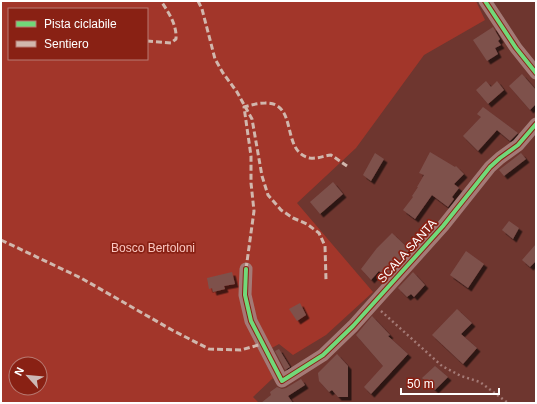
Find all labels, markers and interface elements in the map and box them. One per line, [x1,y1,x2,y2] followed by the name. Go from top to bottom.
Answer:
[8,8,148,60] legend
[44,17,117,31] text: Pista ciclabile
[44,37,89,51] text: Sentiero
[375,216,439,286] street label: SCALA SANTA
[111,241,195,255] park label: Bosco Bertoloni
[8,356,48,396] north arrow
[12,365,26,378] text: N
[401,370,499,396] scale bar
[407,377,434,391] text: 50 m

